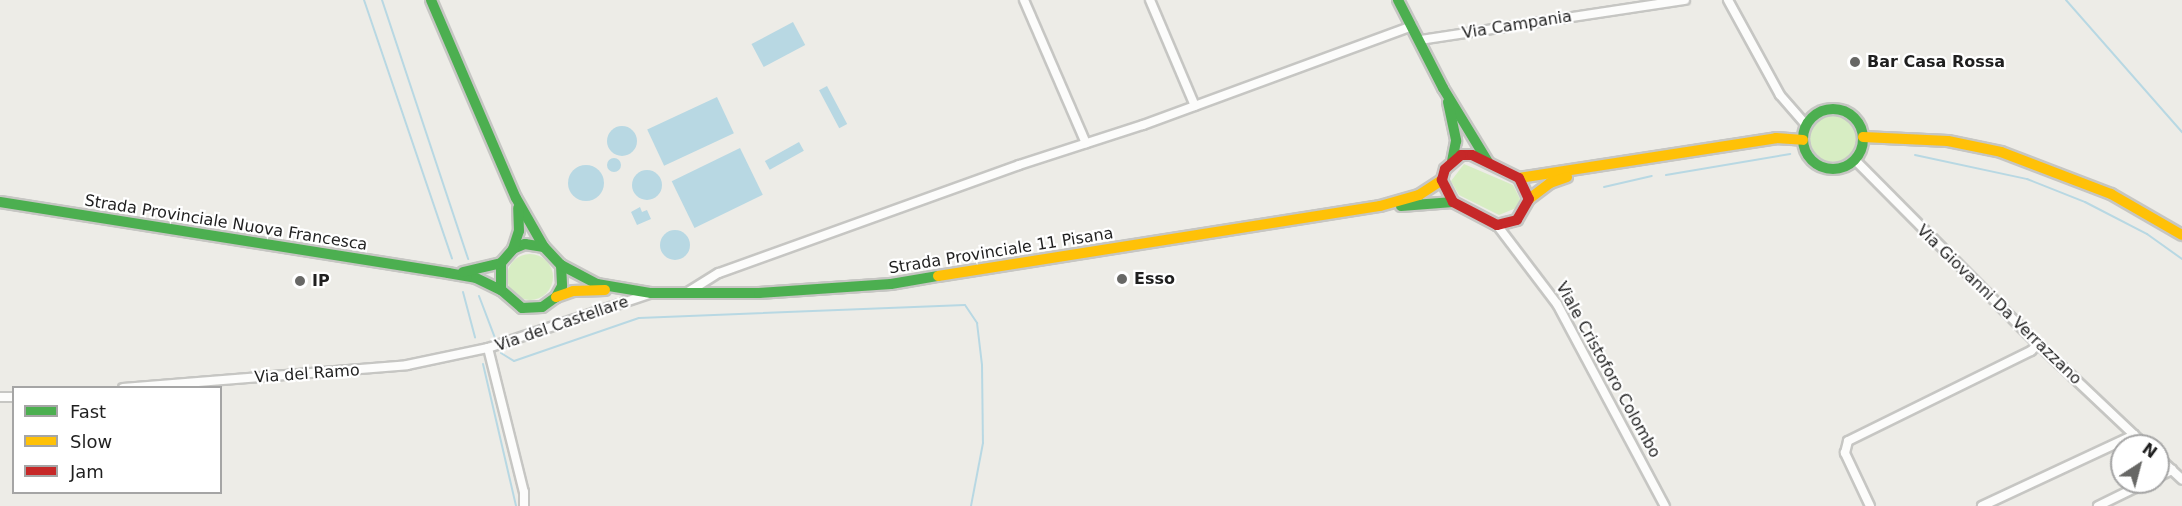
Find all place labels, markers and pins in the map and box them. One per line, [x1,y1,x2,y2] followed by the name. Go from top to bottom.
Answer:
[1867,52,2005,72] place label: Bar Casa Rossa
[1848,55,1862,69] marker: Bar Casa Rossa
[1134,269,1175,289] place label: Esso
[312,271,330,291] place label: IP
[1115,272,1129,286] marker: Esso
[293,274,307,288] marker: IP

